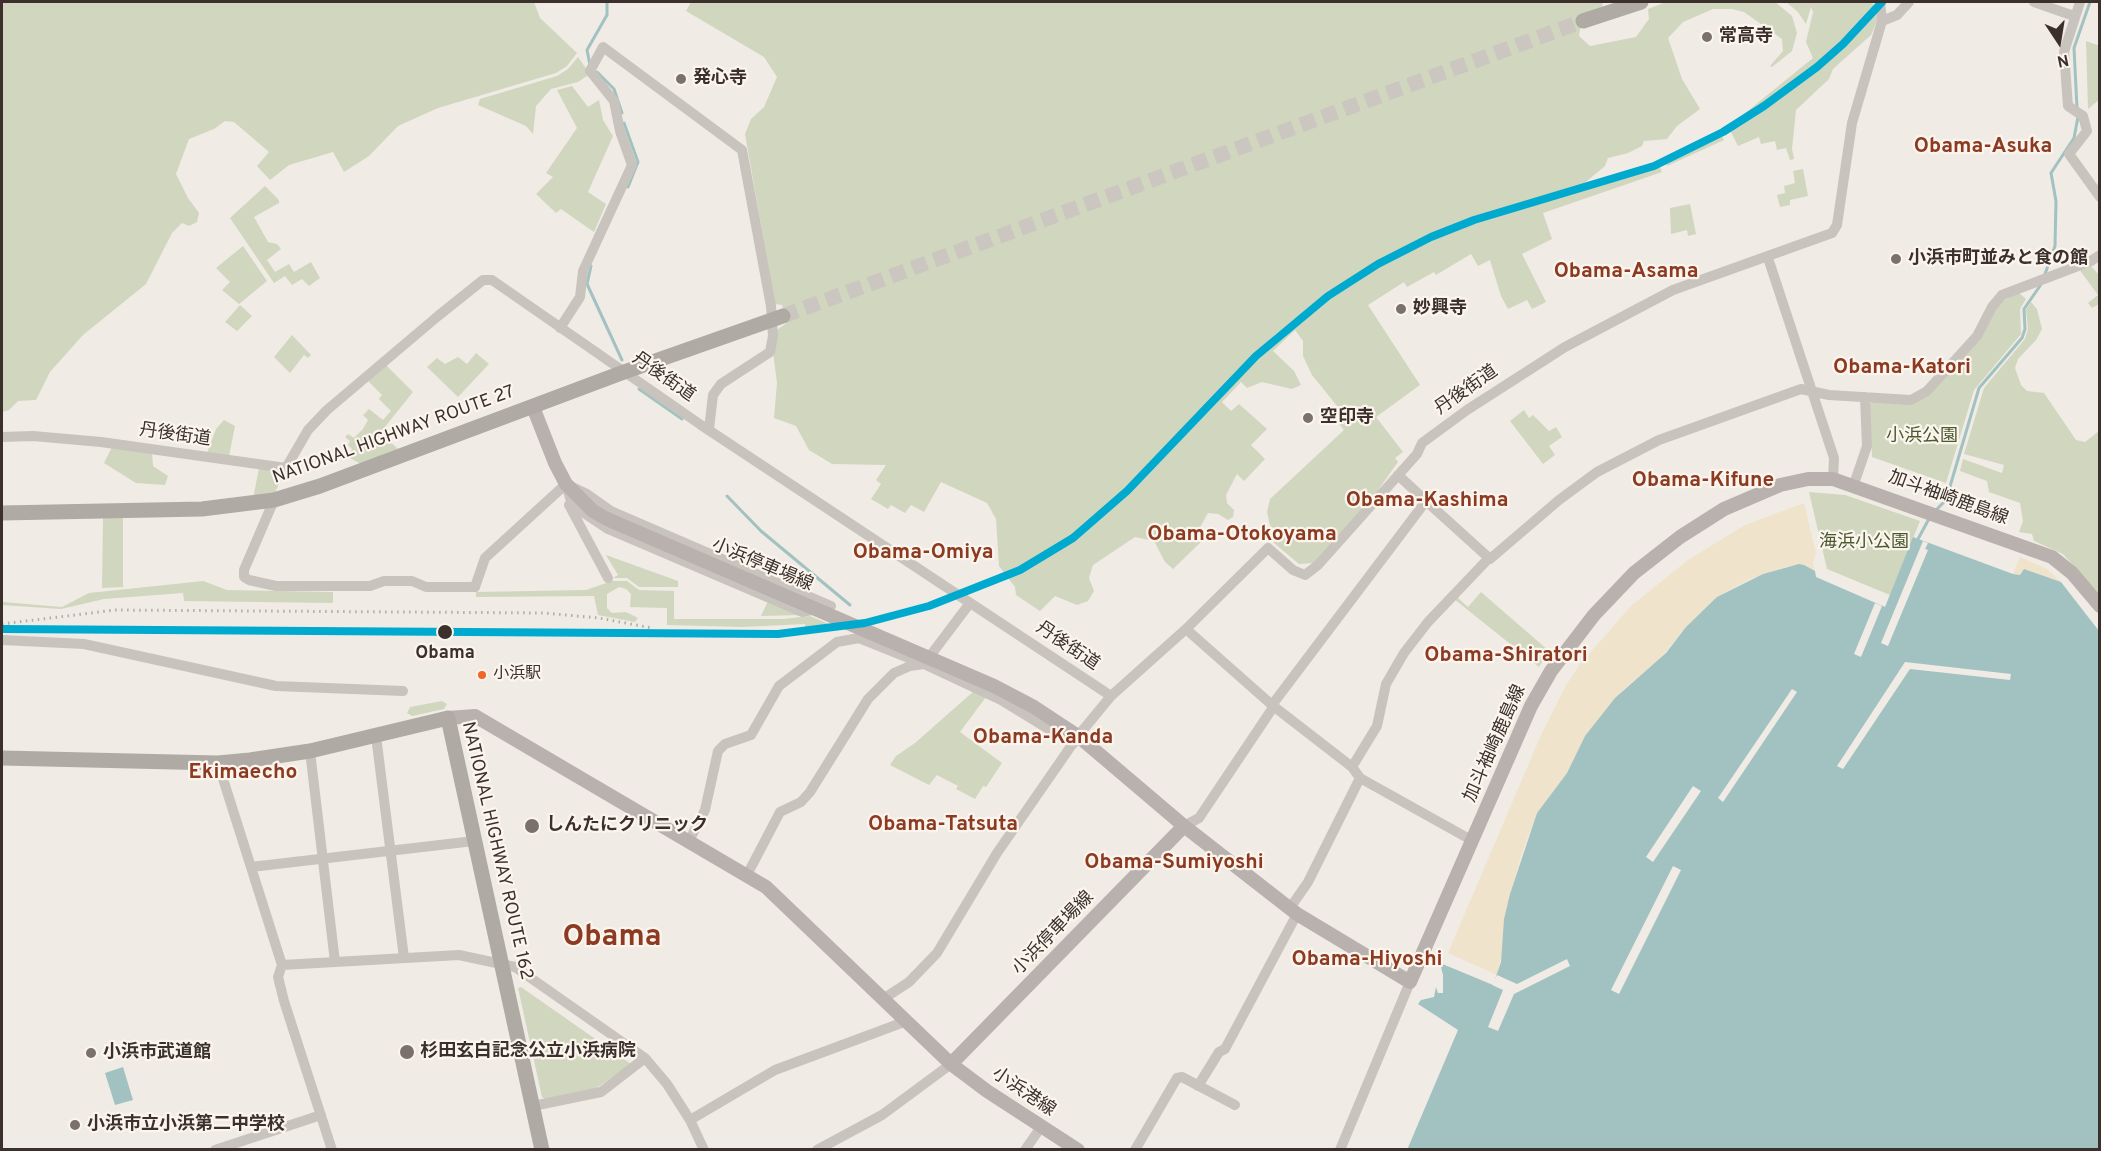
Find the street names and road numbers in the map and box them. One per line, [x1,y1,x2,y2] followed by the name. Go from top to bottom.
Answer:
[627,349,699,407] street label: 丹後街道
[1431,362,1503,420] street label: 丹後街道
[270,382,518,490] street label: NATIONAL HIGHWAY ROUTE 27
[138,420,212,452] street label: 丹後街道
[1885,467,2011,531] street label: 加斗袖崎鹿島線
[708,535,816,597] street label: 小浜停車場線
[1031,618,1103,676] street label: 丹後街道
[1461,682,1531,806] street label: 加斗袖崎鹿島線
[456,720,536,982] street label: NATIONAL HIGHWAY ROUTE 162
[1009,888,1099,980] street label: 小浜停車場線
[987,1064,1059,1122] street label: 小浜港線

